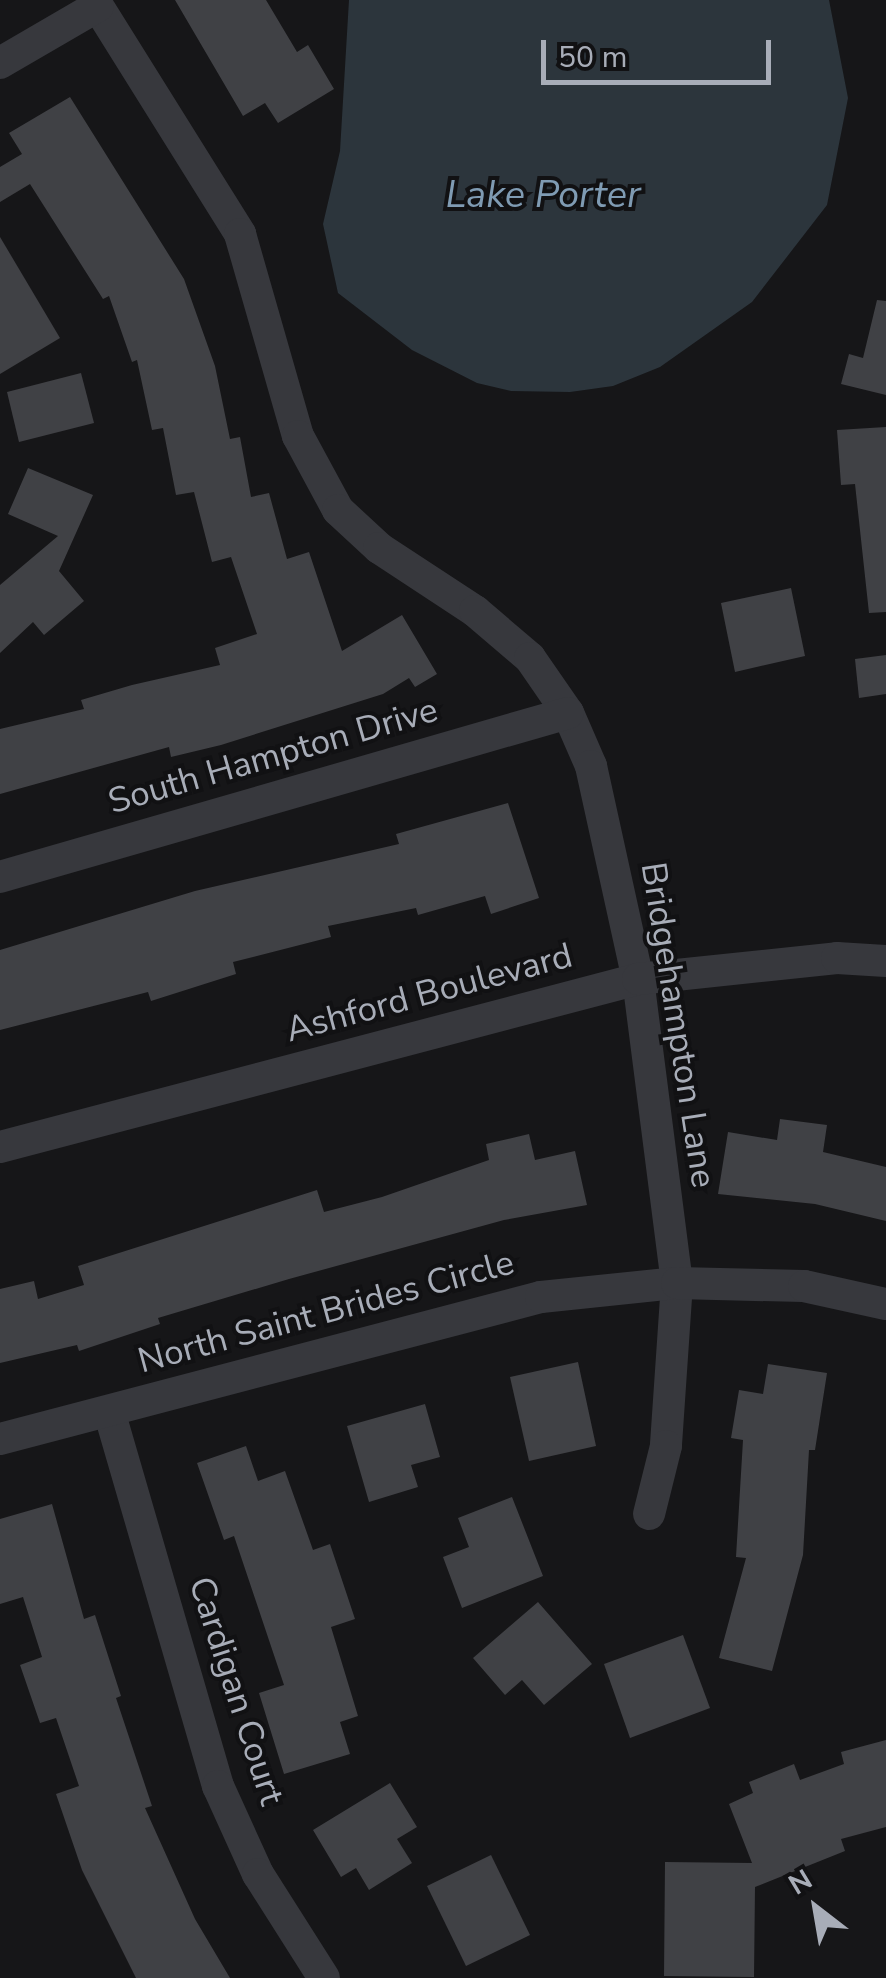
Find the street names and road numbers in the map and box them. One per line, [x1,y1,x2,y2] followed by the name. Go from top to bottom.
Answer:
[104,689,442,823] street label: South Hampton Drive
[632,859,724,1191] street label: Bridgehampton Lane
[281,935,577,1051] street label: Ashford Boulevard
[133,1242,519,1382] street label: North Saint Brides Circle
[179,1572,293,1810] street label: Cardigan Court

